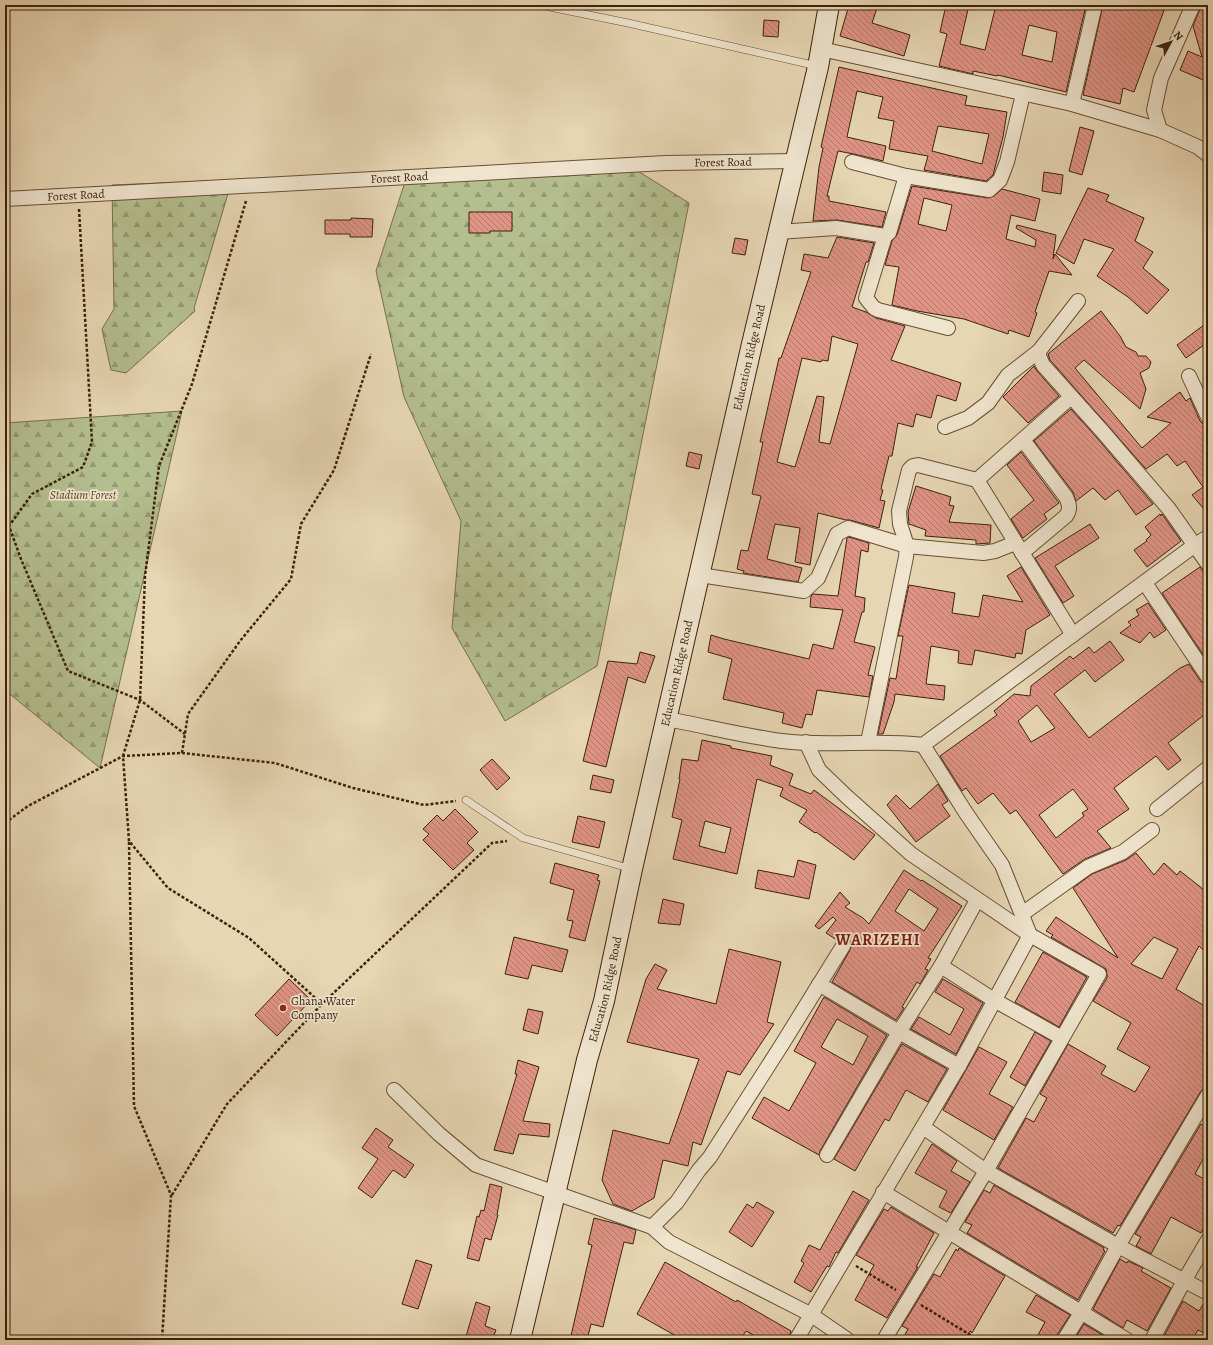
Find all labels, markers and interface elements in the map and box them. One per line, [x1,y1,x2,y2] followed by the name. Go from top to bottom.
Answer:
[1151,22,1191,62] north arrow
[1170,28,1187,44] text: N
[694,154,753,171] street label: Forest Road
[370,168,429,187] street label: Forest Road
[47,186,106,205] street label: Forest Road
[729,302,769,412] street label: Education Ridge Road
[50,487,117,503] park label: Stadium Forest
[657,618,697,728] street label: Education Ridge Road
[834,929,921,951] district label: WARIZEHI
[585,934,626,1044] street label: Education Ridge Road
[291,993,356,1023] place label: Ghana Water Company
[278,1003,288,1013] marker: Ghana Water Company

